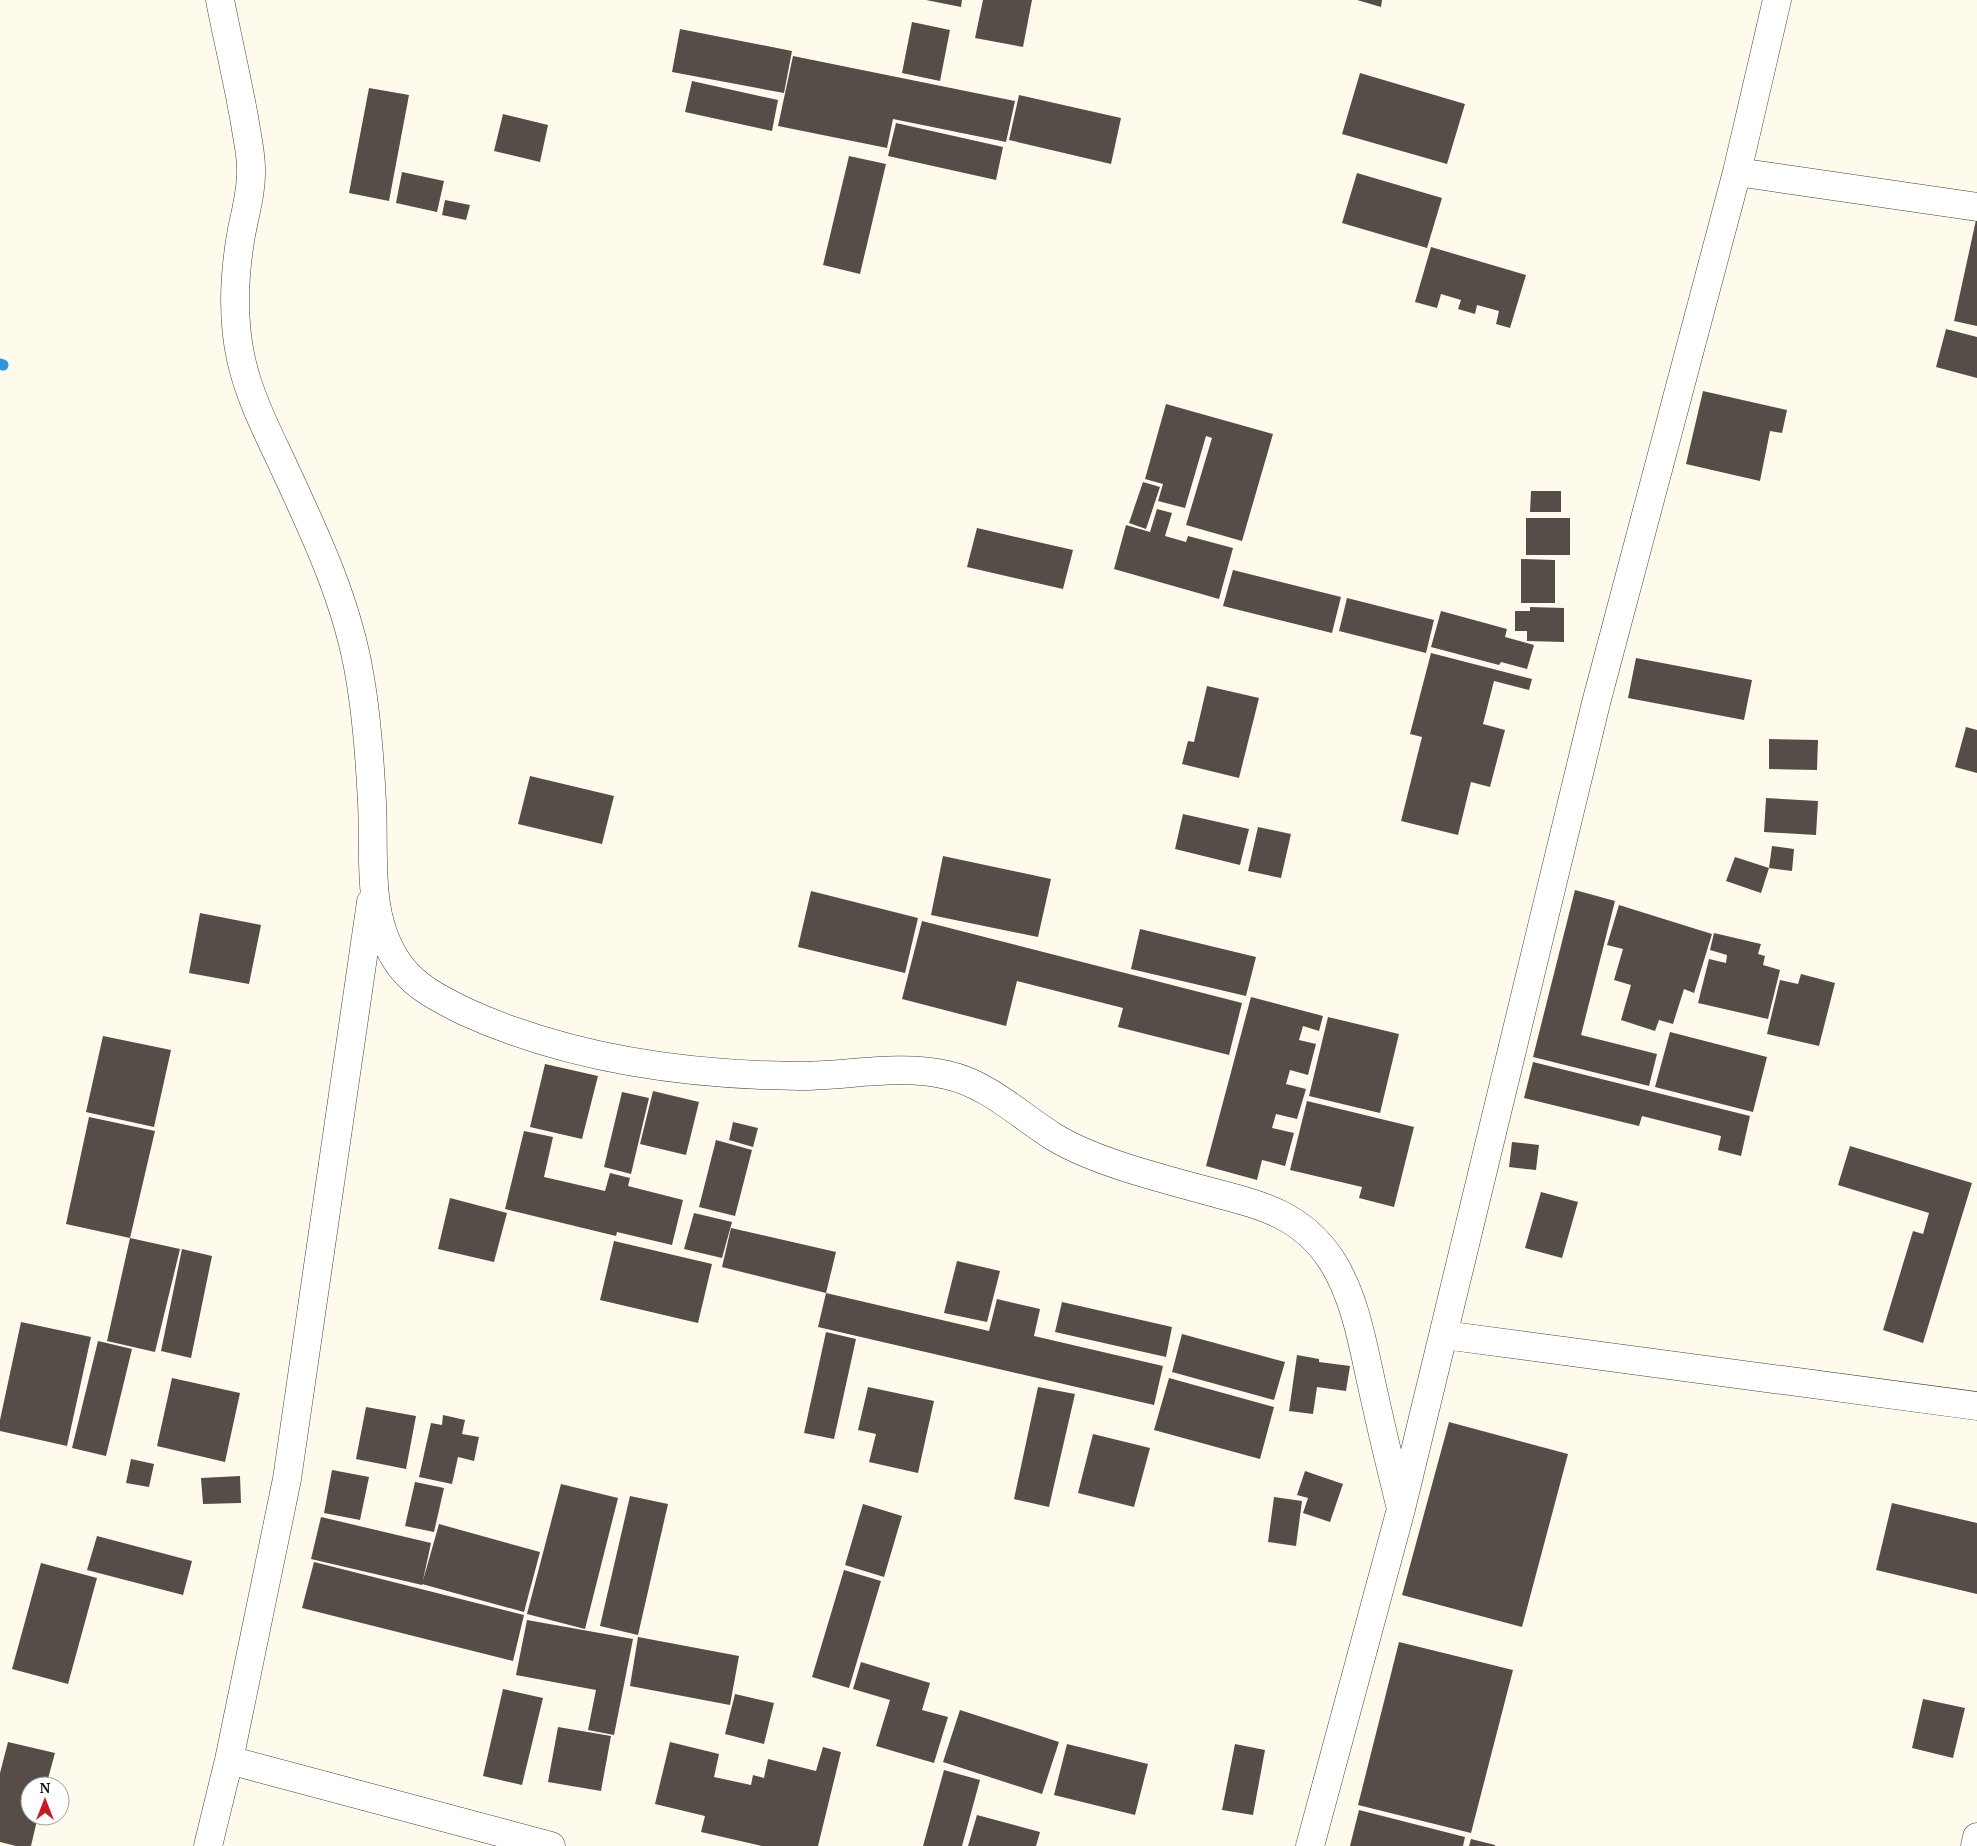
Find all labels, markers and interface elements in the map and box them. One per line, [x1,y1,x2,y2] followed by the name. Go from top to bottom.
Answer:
[20,1776,70,1826] north arrow
[40,1778,51,1797] text: N

